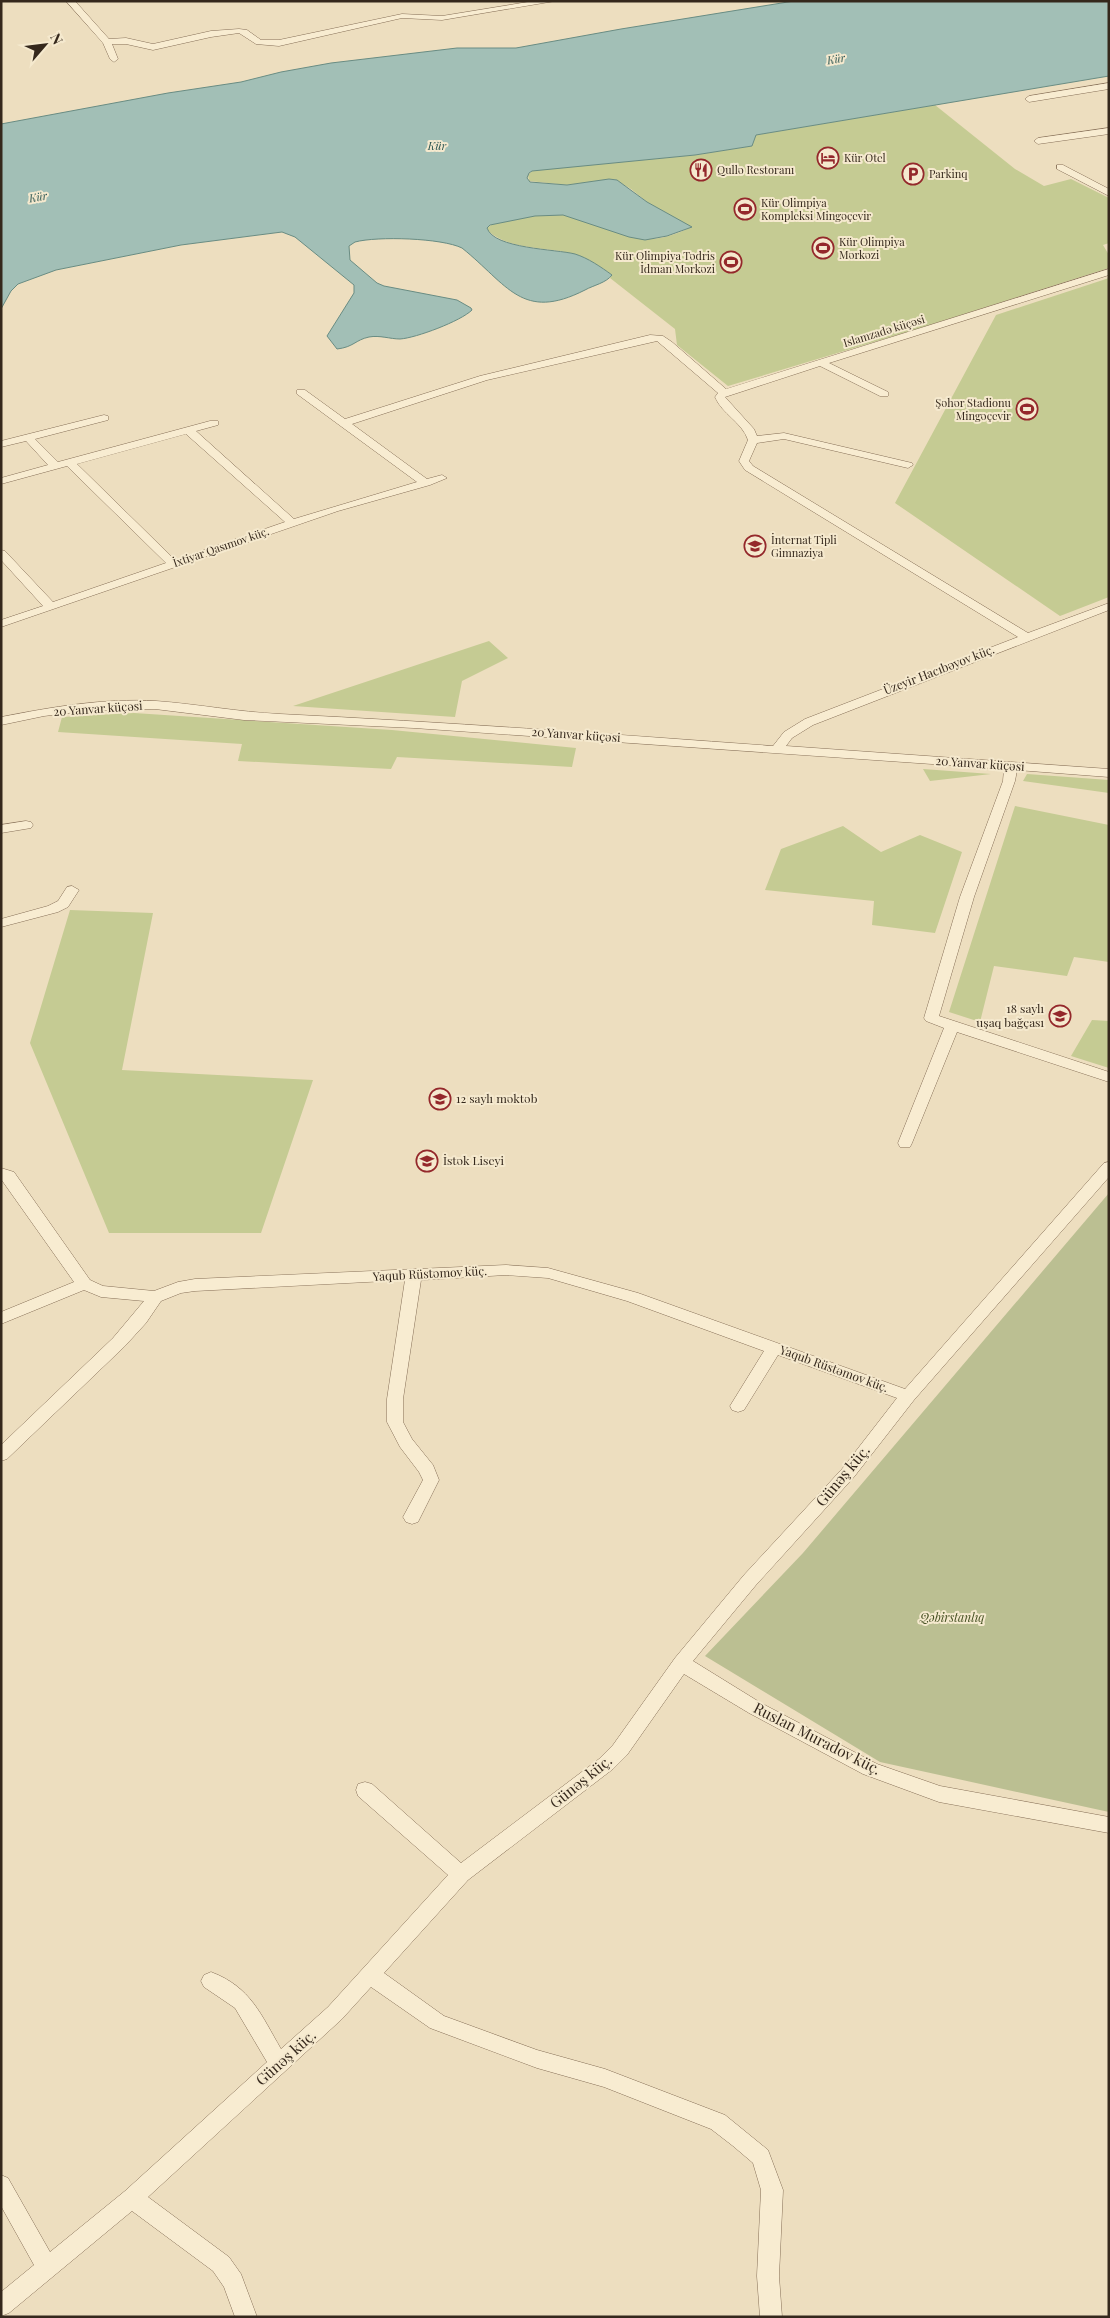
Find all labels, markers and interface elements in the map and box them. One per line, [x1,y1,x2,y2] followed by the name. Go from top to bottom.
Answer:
[20,20,70,70] north arrow
[46,30,68,48] text: N
[825,49,847,68] water label: Kür
[427,138,446,153] water label: Kür
[816,146,840,170] hotel icon: Kür Otel
[844,150,886,165] place label: Kür Otel
[689,158,713,182] restaurant icon: Qullə Restoranı
[717,162,794,177] place label: Qullə Restoranı
[901,162,925,186] parking icon: Parkinq
[929,166,968,181] place label: Parkinq
[27,187,49,206] water label: Kür
[761,195,871,223] place label: Kür Olimpiya Kompleksi Mingəçevir
[733,197,757,221] sports icon: Kür Olimpiya Kompleksi Mingəçevir
[839,234,905,262] place label: Kür Olimpiya Mərkəzi
[811,236,835,260] sports icon: Kür Olimpiya Mərkəzi
[615,248,715,276] place label: Kür Olimpiya Tədris İdman Mərkəzi
[719,250,743,274] sports icon: Kür Olimpiya Tədris İdman Mərkəzi
[841,311,926,350] street label: Islamzadə küçəsi
[935,395,1012,423] place label: Şəhər Stadionu Mingəçevir
[1015,397,1039,421] sports icon: Şəhər Stadionu Mingəçevir
[171,523,271,570] street label: İxtiyar Qasımov küç.
[771,532,837,560] place label: İnternat Tipli Gimnaziya
[743,534,767,558] school or university icon: İnternat Tipli Gimnaziya
[881,640,997,698] street label: Üzeyir Hacıbəyov küç.
[53,697,143,719] street label: 20 Yanvar küçəsi
[531,723,622,745] street label: 20 Yanvar küçəsi
[935,752,1026,774] street label: 20 Yanvar küçəsi
[976,1000,1044,1030] place label: 18 saylı uşaq bağçası
[1048,1004,1072,1028] school or university icon: 18 saylı uşaq bağçası
[428,1087,452,1111] school or university icon: 12 saylı məktəb
[456,1090,538,1106] place label: 12 saylı məktəb
[415,1149,439,1173] school or university icon: İstək Liseyi
[443,1152,504,1168] place label: İstək Liseyi
[371,1262,488,1284] street label: Yaqub Rüstəmov küç.
[777,1341,891,1395] street label: Yaqub Rüstəmov küç.
[811,1440,874,1510] street label: Günəş küç.
[919,1609,984,1625] park label: Qəbirstanlıq
[750,1697,885,1779] street label: Ruslan Muradov küç.
[545,1750,616,1812] street label: Günəş küç.
[251,2025,320,2090] street label: Günəş küç.

